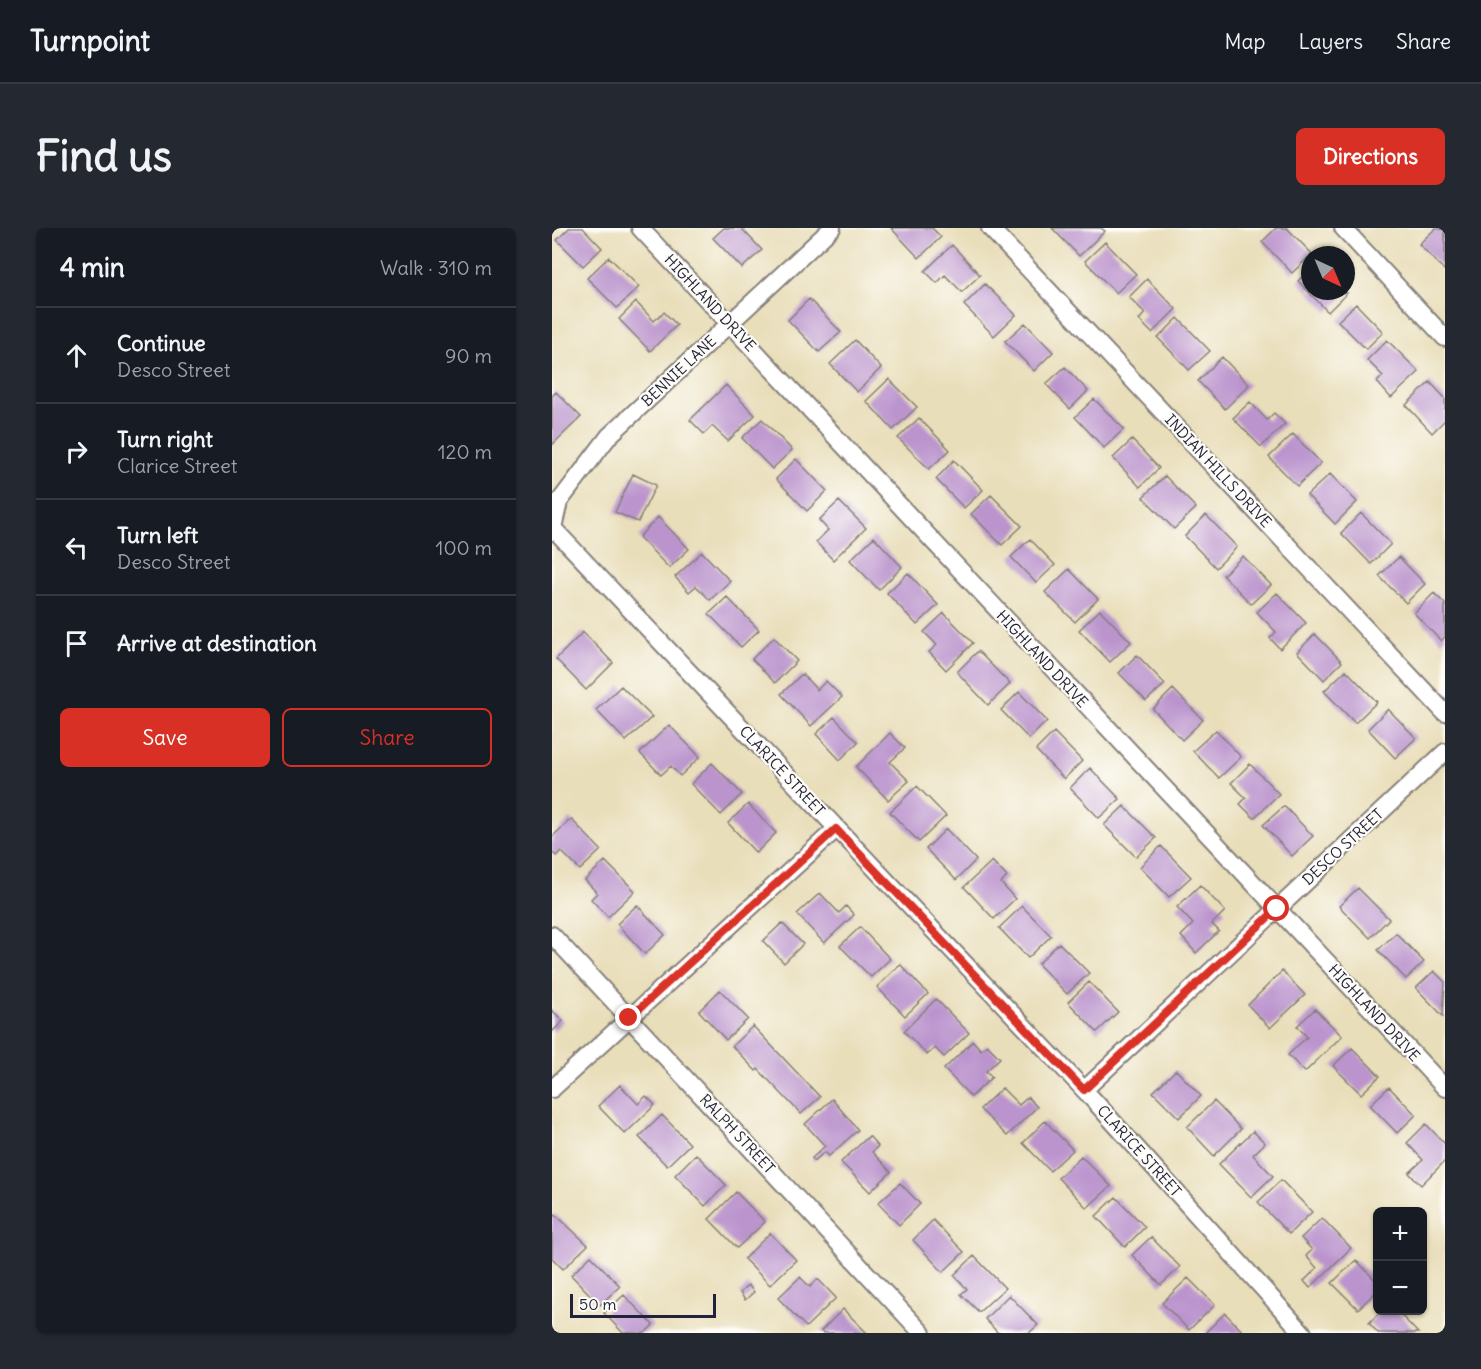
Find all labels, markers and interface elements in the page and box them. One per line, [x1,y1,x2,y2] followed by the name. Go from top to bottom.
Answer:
[30,23,150,59] text: Turnpoint
[1225,28,1265,55] text: Map
[1298,28,1363,55] text: Layers
[1396,28,1451,55] text: Share
[1296,128,1445,185] button: Directions
[36,130,172,182] text: Find us
[1301,246,1355,300] north arrow
[660,250,760,355] street label: HIGHLAND DRIVE
[60,251,125,284] text: 4 min
[380,255,492,280] text: Walk · 310 m
[117,329,206,357] text: Continue
[637,331,720,410] street label: BENNIE LANE
[60,339,93,372] icon: ahead
[445,343,492,368] text: 90 m
[117,357,230,382] text: Desco Street
[1161,410,1276,531] street label: INDIAN HILLS DRIVE
[117,425,213,453] text: Turn right
[60,435,93,468] icon: right
[438,439,492,464] text: 120 m
[117,453,237,478] text: Clarice Street
[117,521,198,549] text: Turn left
[60,531,93,564] icon: left
[435,535,492,560] text: 100 m
[117,549,230,574] text: Desco Street
[992,606,1092,711] street label: HIGHLAND DRIVE
[60,627,93,660] icon: arrive
[117,629,317,657] text: Arrive at destination
[60,708,270,767] button: Save
[282,708,492,767] button: Share
[736,721,829,820] street label: CLARICE STREET
[1298,804,1387,889] street label: DESCO STREET
[1263,895,1289,921] route start
[1324,960,1424,1065] street label: HIGHLAND DRIVE
[615,1004,641,1030] route end
[696,1090,779,1177] street label: RALPH STREET
[1093,1101,1186,1201] street label: CLARICE STREET
[1373,1207,1427,1315] map controls
[1373,1207,1427,1261] button: +
[1373,1261,1427,1315] button: −
[570,1291,716,1318] scale bar
[579,1294,617,1314] text: 50 m

